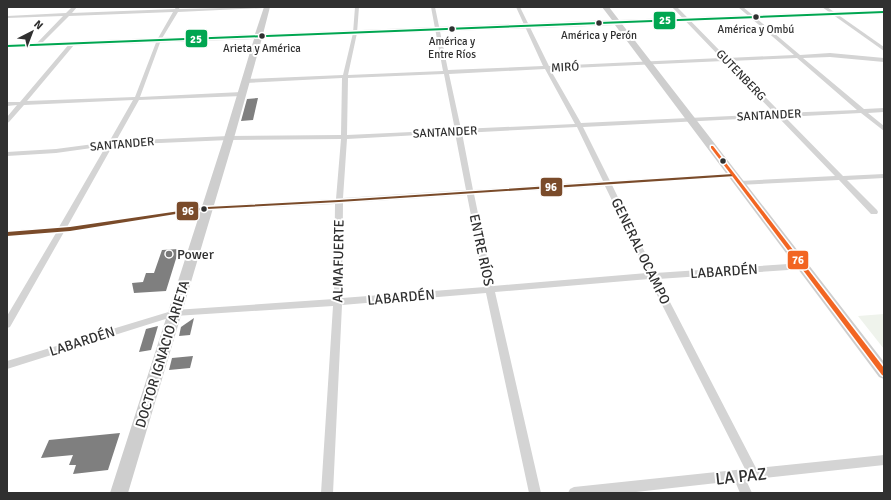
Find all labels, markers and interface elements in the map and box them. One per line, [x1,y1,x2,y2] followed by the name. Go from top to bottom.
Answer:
[653,11,676,30] line badge: 25
[12,12,52,52] north arrow
[751,12,761,22] marker: América y Ombú
[659,14,671,27] text: 25
[31,18,46,32] text: N
[594,18,604,28] marker: América y Perón
[718,23,794,36] place label: América y Ombú
[447,24,457,34] marker: América y Entre Ríos
[185,29,208,48] line badge: 25
[561,29,637,42] place label: América y Perón
[257,31,267,41] marker: Arieta y América
[190,33,202,46] text: 25
[428,35,476,61] place label: América y Entre Ríos
[223,42,301,55] place label: Arieta y América
[713,47,769,104] street label: GUTENBERG
[551,59,580,76] street label: MIRÓ
[736,106,802,125] street label: SANTANDER
[412,123,478,142] street label: SANTANDER
[89,134,155,155] street label: SANTANDER
[718,156,728,166] unlabelled marker
[540,177,563,197] line badge: 96
[545,181,557,194] text: 96
[607,195,674,307] street label: GENERAL OCAMPO
[176,201,199,221] line badge: 96
[199,204,209,214] unlabelled marker
[182,205,194,218] text: 96
[466,213,497,288] street label: ENTRE RÍOS
[329,219,348,303] street label: ALMAFUERTE
[177,246,215,263] place label: Power
[164,249,174,259] marker: Power
[787,250,809,270] line badge: 76
[792,254,804,267] text: 76
[690,261,758,282] street label: LABARDÉN
[132,278,193,430] street label: DOCTOR IGNACIO ARIETA
[367,286,435,309] street label: LABARDÉN
[47,323,117,360] street label: LABARDÉN
[714,463,768,490] street label: LA PAZ

